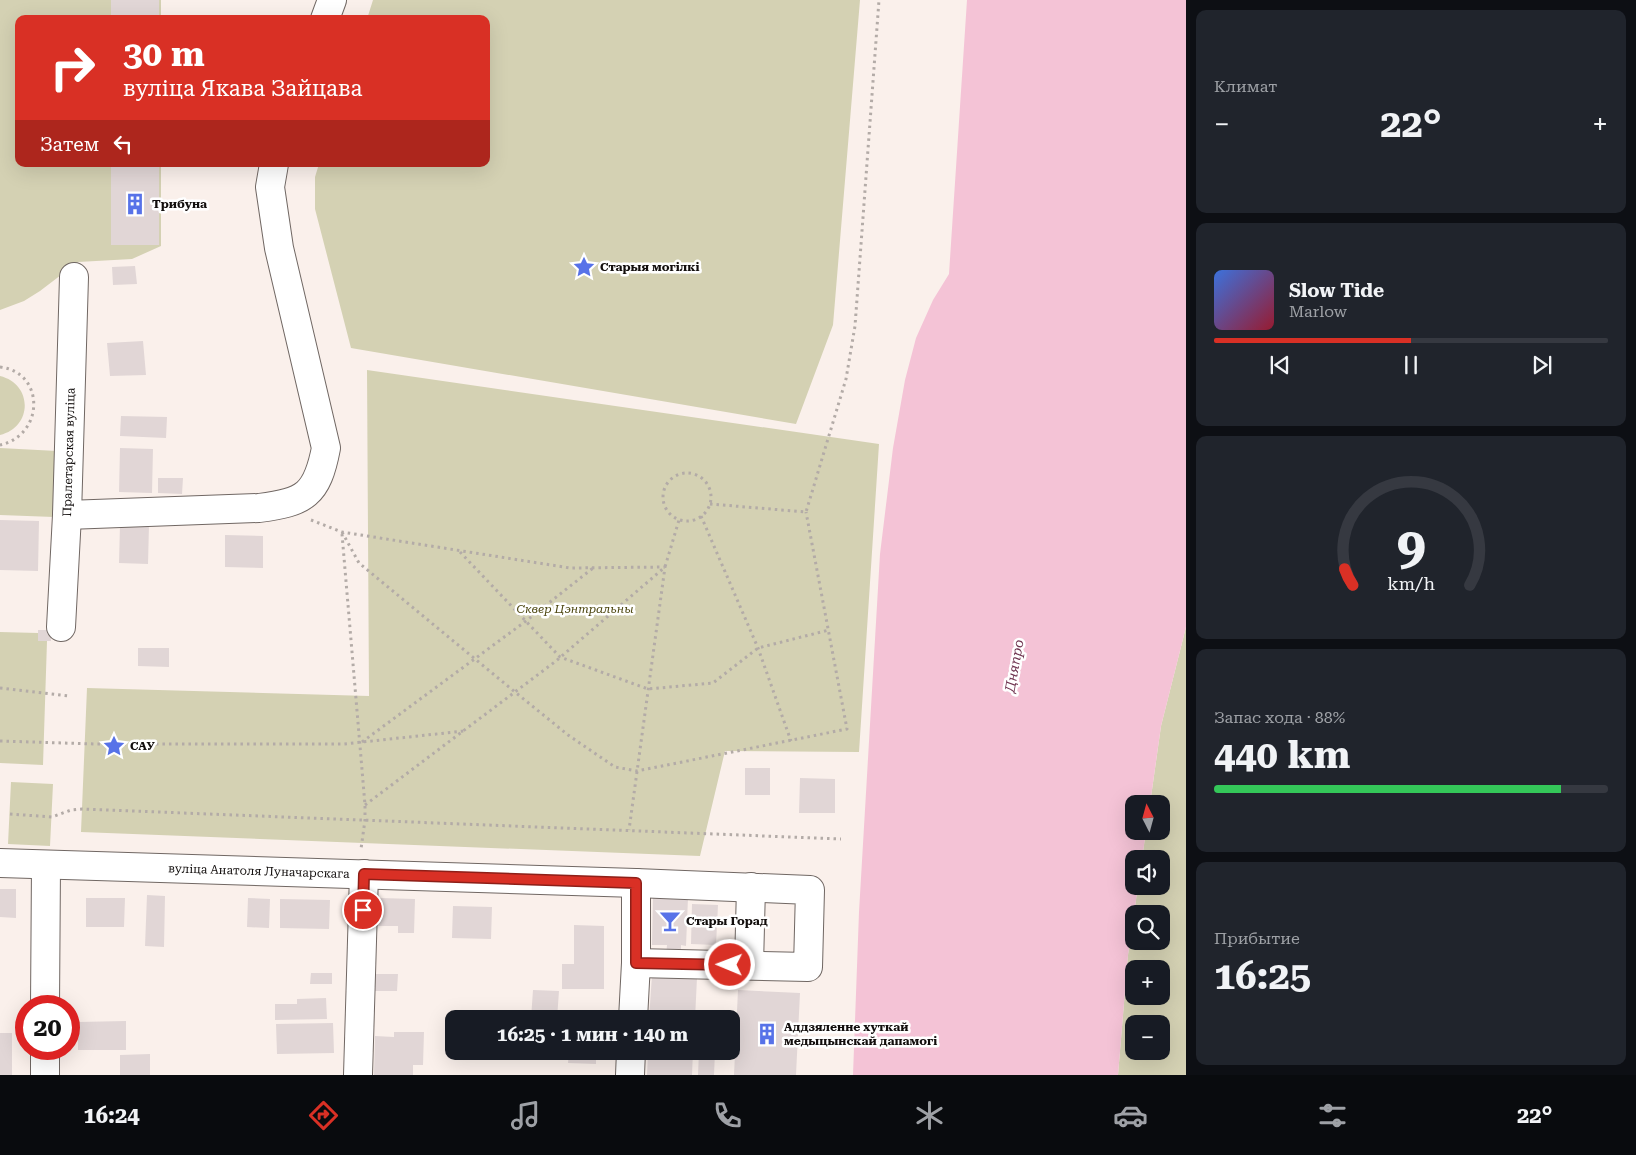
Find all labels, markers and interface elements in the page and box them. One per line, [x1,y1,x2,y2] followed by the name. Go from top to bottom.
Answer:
[123,34,205,75] text: 30 m
[40,35,105,100] icon: right
[123,76,362,101] text: вуліца Якава Зайцава
[1214,77,1277,96] text: Климат
[1380,102,1442,146] text: 22°
[1214,108,1230,141] text: −
[1592,108,1608,141] text: +
[109,130,137,158] icon: left
[40,133,99,156] text: Затем
[122,191,148,217] building icon: Трибуна
[152,197,207,211] place label: Трибуна
[571,254,597,280] place icon: Старыя могілкі
[600,260,699,274] place label: Старыя могілкі
[1289,279,1384,302] text: Slow Tide
[1289,302,1347,321] text: Marlow
[1266,351,1294,379] icon: previous
[1397,351,1425,379] icon: pause
[1528,351,1556,379] icon: next
[60,387,78,517] street label: Пралетарская вуліца
[1396,516,1426,577] text: 9
[1387,573,1435,594] text: km/h
[516,602,634,616] park label: Сквер Цэнтральны
[1001,638,1027,695] water label: Дняпро
[1214,708,1345,727] text: Запас хода · 88%
[101,733,127,759] place icon: САУ
[1214,733,1350,777] text: 440 km
[130,739,155,753] place label: САУ
[1125,795,1170,840] north arrow
[1125,795,1170,1060] map controls
[1125,850,1170,895] button: sound
[168,861,350,881] street label: вуліца Анатоля Луначарскага
[342,889,384,931] pin
[349,896,377,924] icon: arrive
[1125,905,1170,950] button: search
[657,908,683,934] bar icon: Стары Горад
[686,914,768,928] place label: Стары Горад
[1214,929,1300,948] text: Прибытие
[703,938,755,990] position arrow
[1214,954,1311,998] text: 16:25
[1125,960,1170,1005] button: +
[15,995,80,1060] speed limit sign: 20
[1125,1015,1170,1060] button: −
[784,1020,937,1048] place label: Аддзяленне хуткай медыцынскай дапамогі
[754,1021,780,1047] building icon: Аддзяленне хуткай медыцынскай дапамогі
[497,1023,688,1046] text: 16:25 · 1 мин · 140 m
[306,1098,341,1133] icon: directions
[508,1098,543,1133] icon: music
[710,1098,745,1133] icon: phone
[912,1098,947,1133] icon: climate
[1113,1098,1148,1133] icon: car
[1315,1098,1350,1133] icon: filters
[83,1103,140,1128] text: 16:24
[1517,1103,1553,1128] text: 22°

